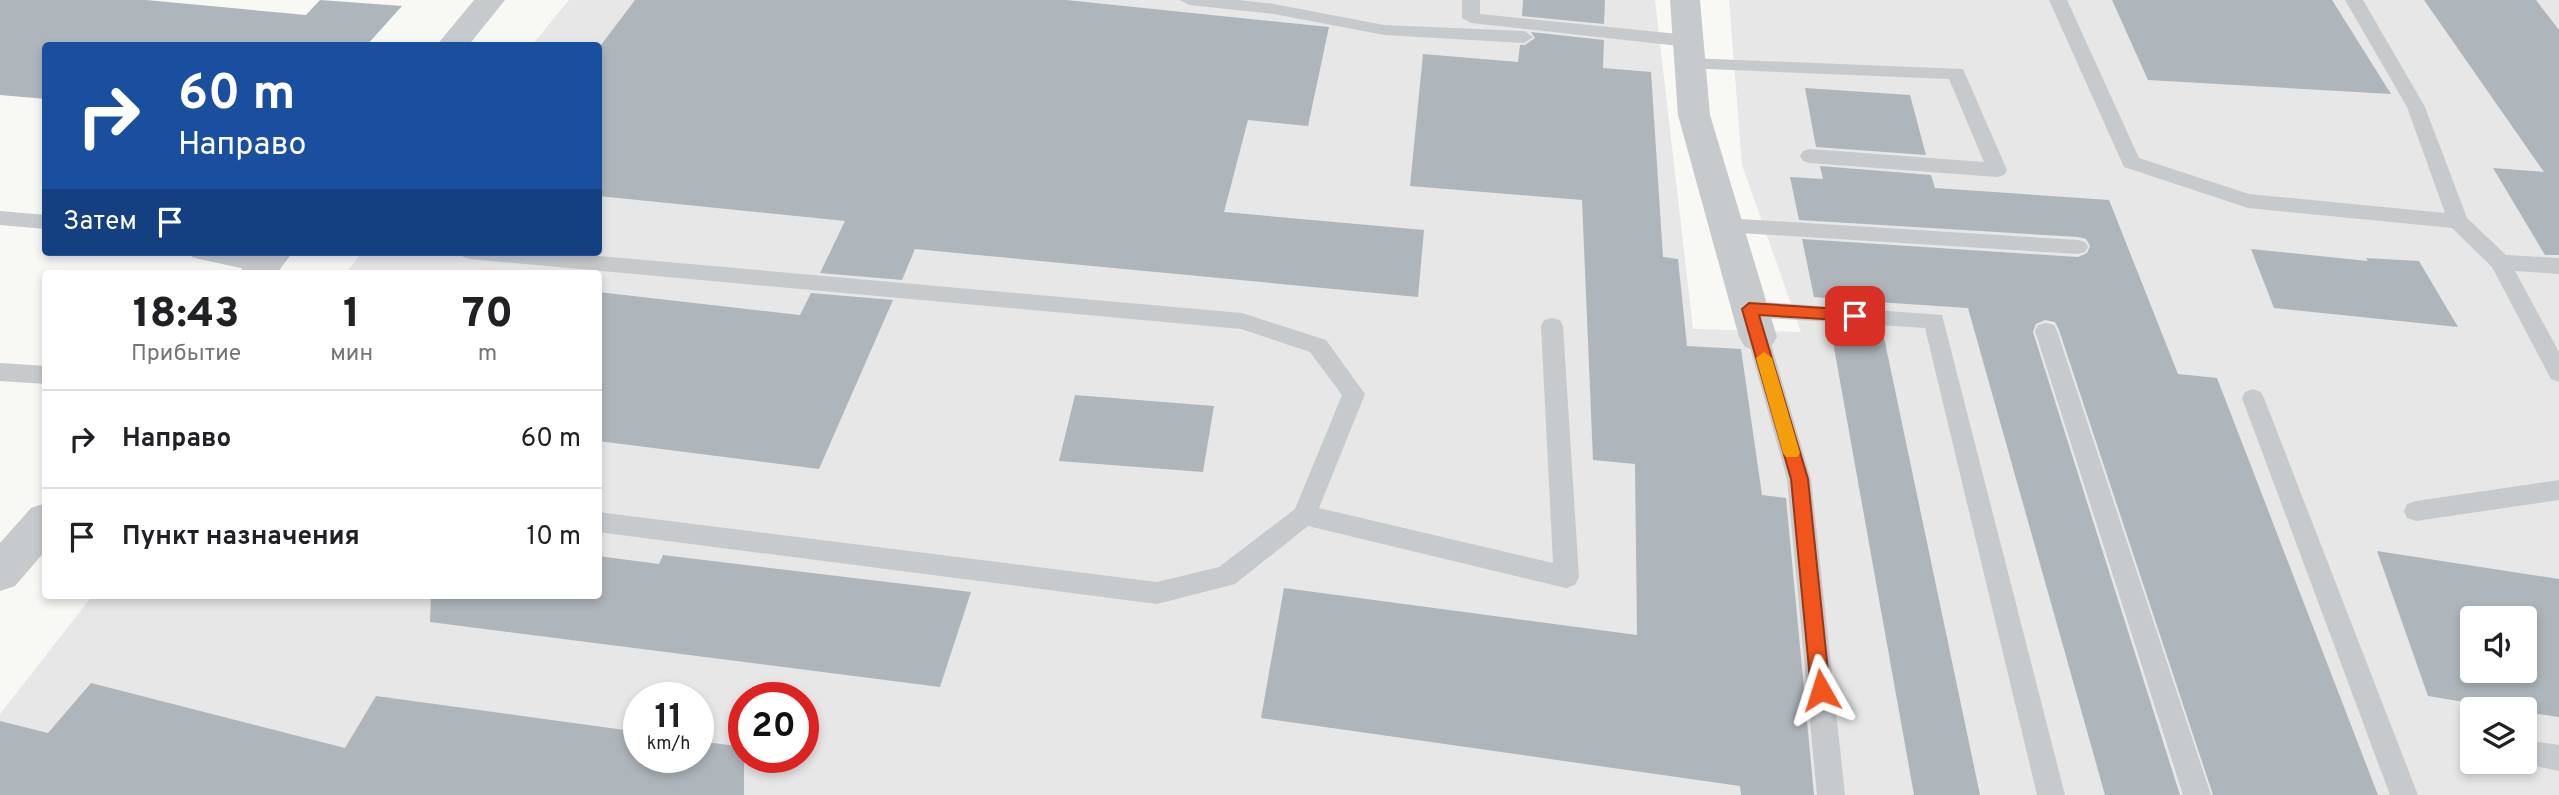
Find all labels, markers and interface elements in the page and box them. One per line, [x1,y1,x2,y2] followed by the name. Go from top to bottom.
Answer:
[178,65,296,127] text: 60 m
[63,70,154,161] icon: right
[178,126,306,166] text: Направо
[151,203,189,241] icon: arrive
[63,206,137,239] text: Затем
[1825,286,1885,346] pin
[133,289,239,342] text: 18:43
[343,289,360,342] text: 1
[462,289,513,342] text: 70
[1836,297,1874,335] icon: arrive
[131,340,241,369] text: Прибытие
[330,340,373,369] text: мин
[478,340,497,369] text: m
[63,420,101,458] icon: right
[122,423,231,456] text: Направо
[521,423,581,456] text: 60 m
[63,518,101,556] icon: arrive
[122,521,360,554] text: Пункт назначения
[526,521,581,554] text: 10 m
[2460,606,2537,774] map controls
[2460,606,2537,683] button: sound
[1784,653,1858,727] position arrow
[728,682,819,773] speed limit sign: 20
[655,696,683,740] text: 11
[2460,697,2537,774] button: layers
[647,733,690,756] text: km/h

